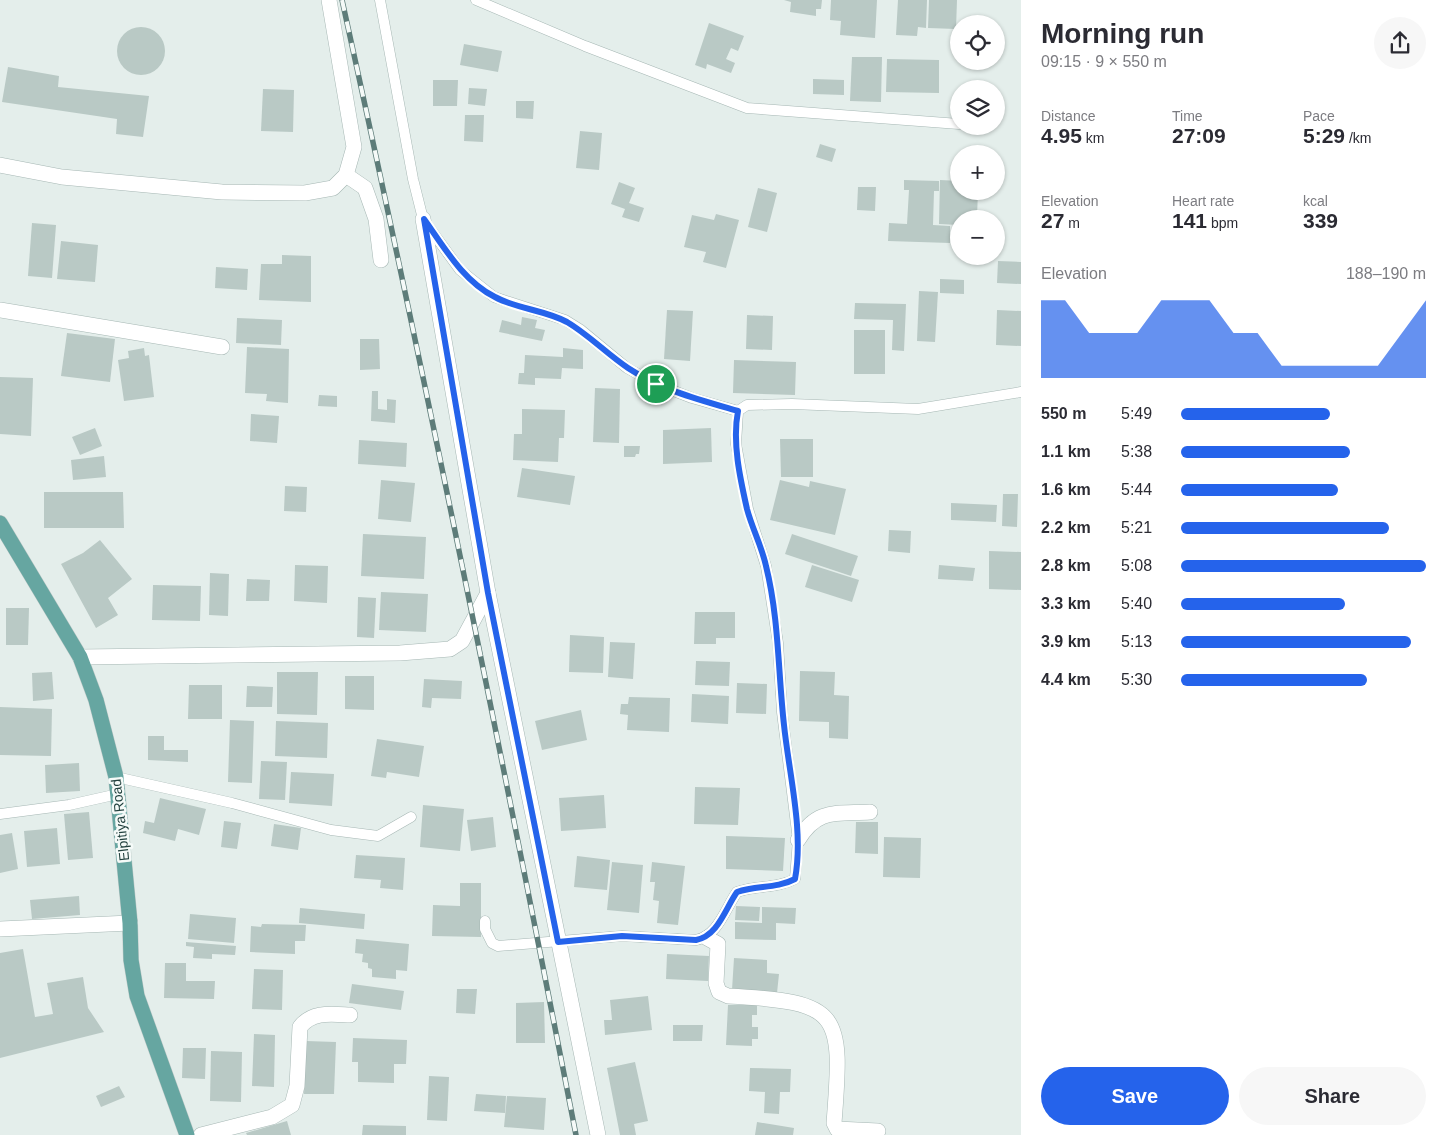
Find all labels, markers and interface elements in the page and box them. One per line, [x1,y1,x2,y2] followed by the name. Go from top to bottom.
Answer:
[950,15,1005,265] map controls
[950,15,1005,70] button: locate
[1374,17,1426,69] button: share
[1041,18,1204,49] text: Morning run
[1041,53,1167,70] text: 09:15 · 9 × 550 m
[950,80,1005,135] button: layers
[1041,108,1095,124] text: Distance
[1172,108,1203,124] text: Time
[1303,108,1335,124] text: Pace
[1041,124,1082,147] text: 4.95
[1172,124,1226,147] text: 27:09
[1303,124,1345,147] text: 5:29
[1082,130,1104,146] text: km
[1345,130,1371,146] text: /km
[950,145,1005,200] button: +
[1041,193,1099,209] text: Elevation
[1172,193,1234,209] text: Heart rate
[1303,193,1328,209] text: kcal
[1041,209,1064,232] text: 27
[1172,209,1207,232] text: 141
[1303,209,1338,232] text: 339
[950,210,1005,265] button: −
[1064,215,1080,231] text: m
[1207,215,1238,231] text: bpm
[1041,265,1107,282] text: Elevation
[1346,265,1426,282] text: 188–190 m
[635,363,677,405] pin
[642,370,670,398] icon: arrive
[1041,405,1086,422] text: 550 m
[1121,405,1152,422] text: 5:49
[1041,443,1091,460] text: 1.1 km
[1121,443,1152,460] text: 5:38
[1041,481,1091,498] text: 1.6 km
[1121,481,1152,498] text: 5:44
[1041,519,1091,536] text: 2.2 km
[1121,519,1152,536] text: 5:21
[1041,557,1091,574] text: 2.8 km
[1121,557,1152,574] text: 5:08
[1041,595,1091,612] text: 3.3 km
[1121,595,1152,612] text: 5:40
[1041,633,1091,650] text: 3.9 km
[1121,633,1152,650] text: 5:13
[1041,671,1091,688] text: 4.4 km
[1121,671,1152,688] text: 5:30
[108,778,132,862] street label: Elpitiya Road
[1041,1067,1229,1125] button: Save
[1239,1067,1426,1125] button: Share

